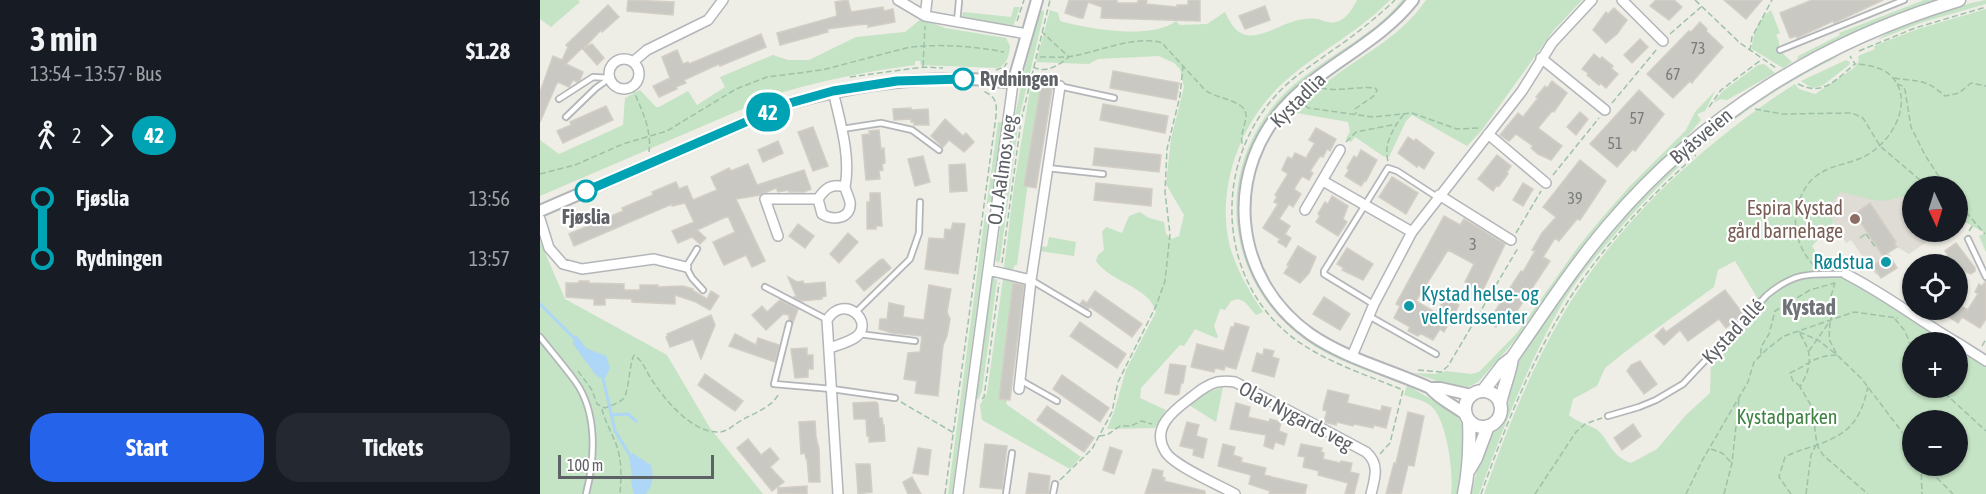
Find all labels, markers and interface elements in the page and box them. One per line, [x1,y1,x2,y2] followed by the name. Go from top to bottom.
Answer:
[30,20,97,58] text: 3 min
[466,38,510,64] text: $1.28
[1690,39,1706,57] house number: 73
[30,62,162,85] text: 13:54 – 13:57 · Bus
[1665,65,1681,83] house number: 67
[980,67,1059,90] place label: Rydningen
[1265,67,1330,132] street label: Kystadlia
[952,68,974,90] marker: Rydningen
[741,92,795,132] line badge: 42
[758,100,778,124] text: 42
[1665,103,1737,168] street label: Byåsveien
[1629,109,1645,127] house number: 57
[982,113,1021,226] street label: O.J. Aalmos veg
[30,119,63,152] icon: walk
[90,119,123,152] icon: forward
[144,123,164,147] text: 42
[72,124,81,147] text: 2
[1607,134,1623,152] house number: 51
[1902,176,1968,242] north arrow
[1902,176,1968,476] map controls
[575,180,597,202] marker: Fjøslia
[76,185,129,211] text: Fjøslia
[469,187,510,210] text: 13:56
[1567,189,1583,207] house number: 39
[1728,196,1843,242] place label: Espira Kystad gård barnehage
[562,205,610,228] place label: Fjøslia
[1848,212,1862,226] marker: Espira Kystad gård barnehage
[1469,235,1477,253] house number: 3
[76,245,162,271] text: Rydningen
[469,247,510,270] text: 13:57
[1813,250,1874,273] place label: Rødstua
[1902,254,1968,320] button: locate
[1879,255,1893,269] marker: Rødstua
[1421,282,1539,328] place label: Kystad helse- og velferdssenter
[1697,293,1769,368] street label: Kystad allé
[1782,294,1836,320] district label: Kystad
[1402,299,1416,313] marker: Kystad helse- og velferdssenter
[1902,332,1968,398] button: +
[1235,376,1357,455] street label: Olav Nygards veg
[1737,405,1837,428] park label: Kystadparken
[1902,410,1968,476] button: −
[30,413,264,482] button: Start
[276,413,510,482] button: Tickets
[558,452,714,480] scale bar
[567,456,603,474] text: 100 m

